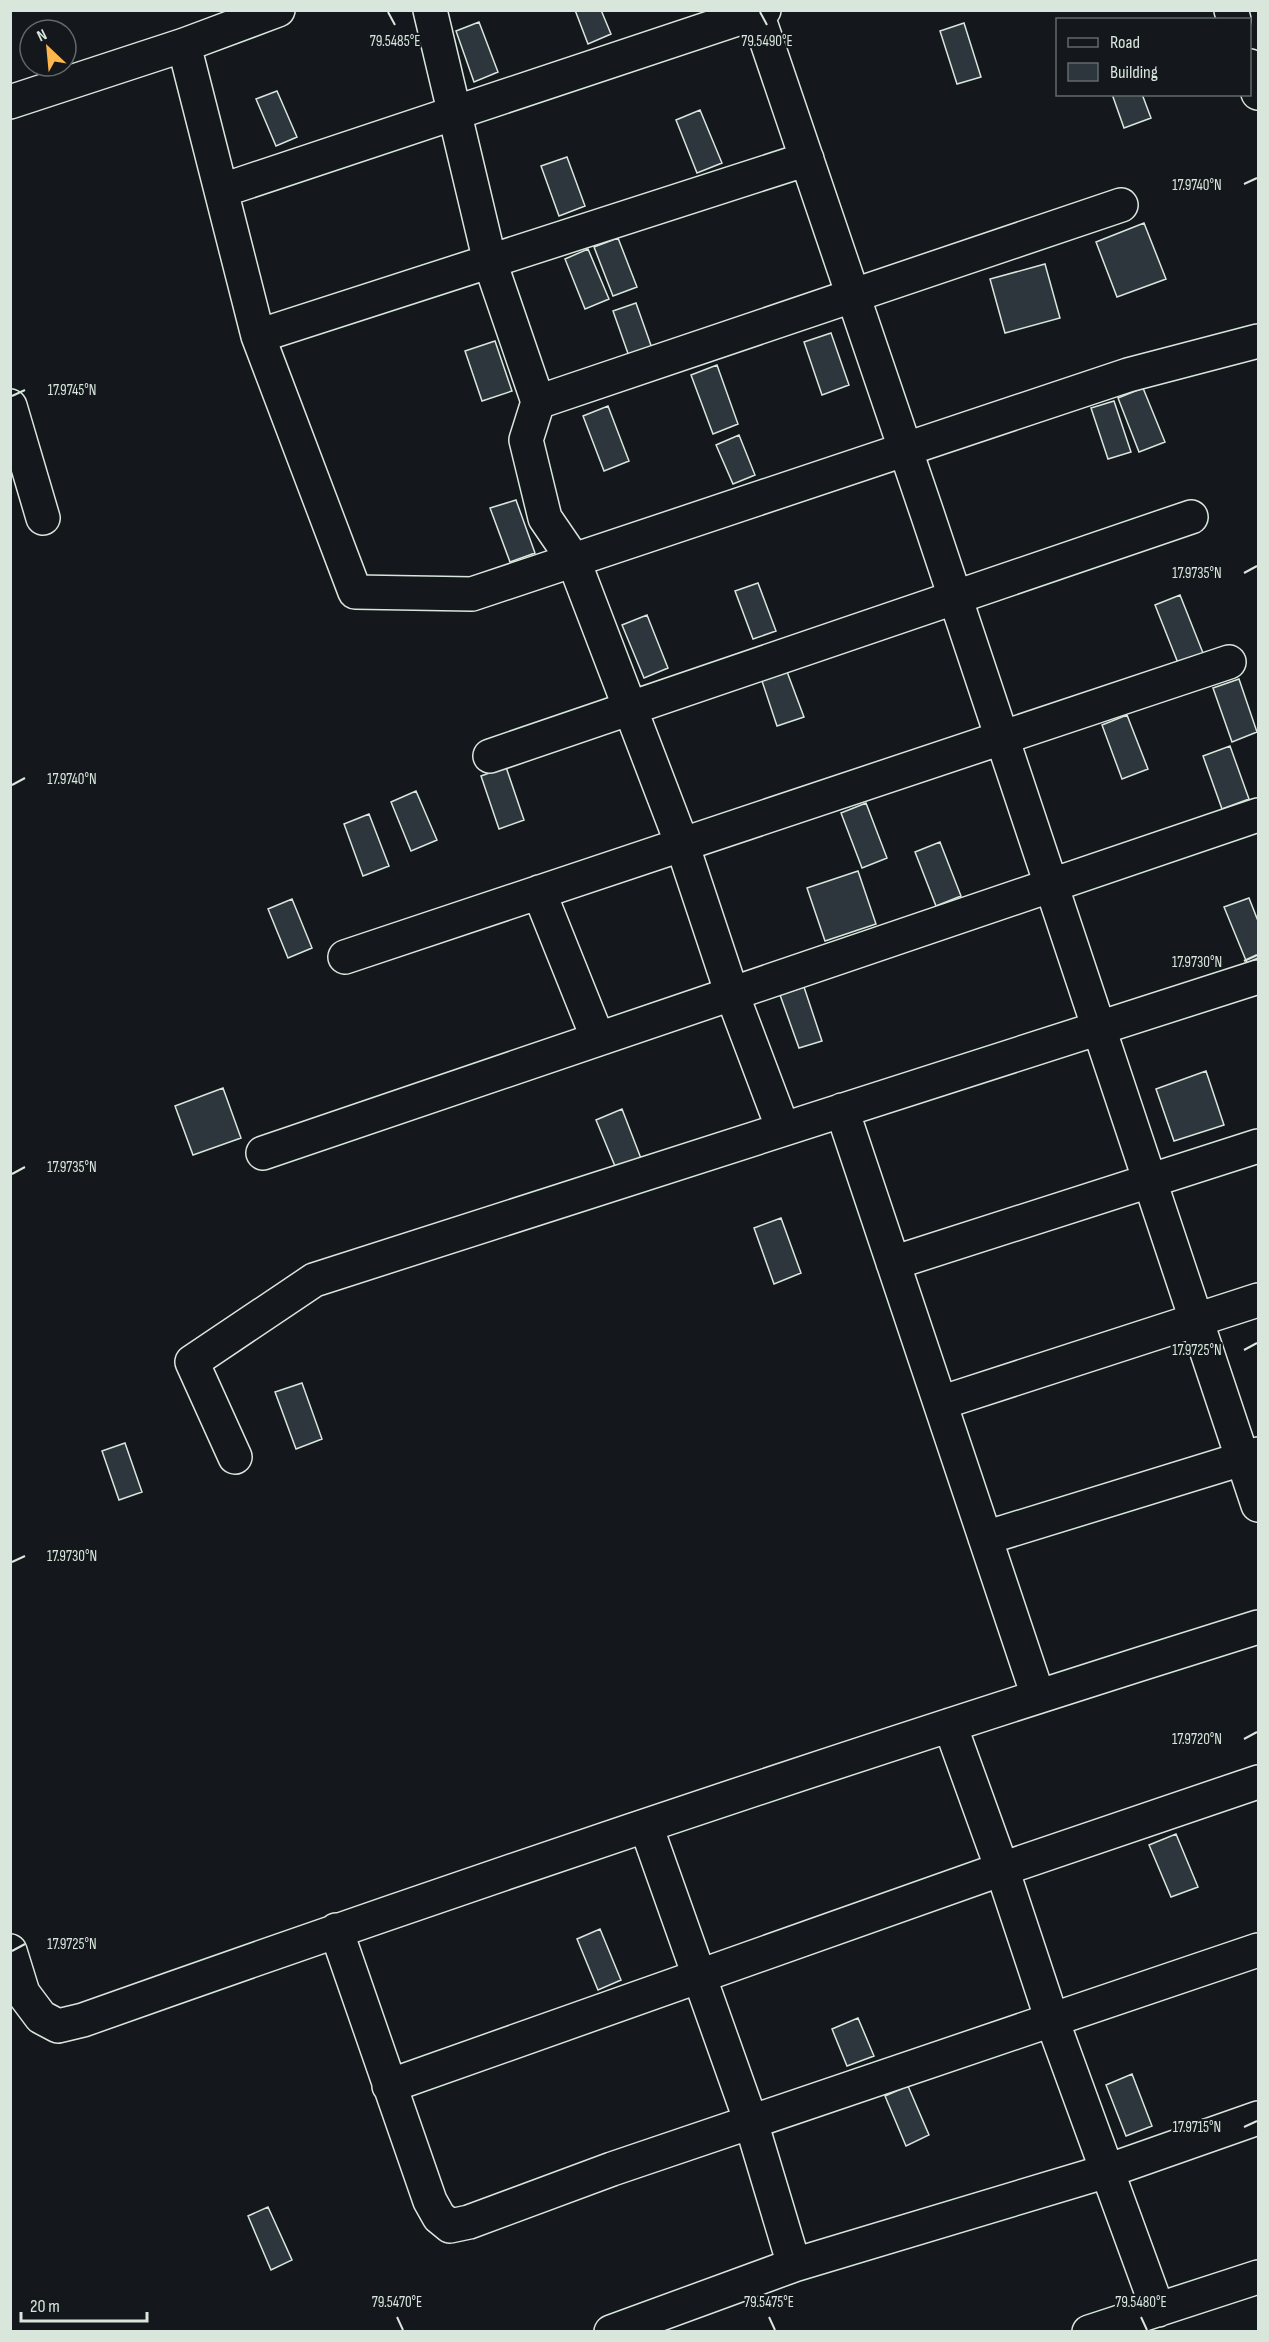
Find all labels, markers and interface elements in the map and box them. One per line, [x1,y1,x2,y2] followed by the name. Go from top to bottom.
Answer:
[18,18,78,78] north arrow
[1056,18,1251,96] legend
[34,25,50,46] text: N
[370,32,420,51] text: 79.5485°E
[741,32,793,51] text: 79.5490°E
[1110,32,1140,53] text: Road
[1110,62,1158,83] text: Building
[1172,176,1222,195] text: 17.9740°N
[48,381,96,400] text: 17.9745°N
[1172,564,1222,583] text: 17.9735°N
[47,770,97,789] text: 17.9740°N
[1172,953,1222,972] text: 17.9730°N
[47,1158,97,1177] text: 17.9735°N
[1172,1341,1222,1360] text: 17.9725°N
[47,1547,97,1566] text: 17.9730°N
[1172,1730,1222,1749] text: 17.9720°N
[47,1935,97,1954] text: 17.9725°N
[1173,2118,1221,2137] text: 17.9715°N
[21,2285,147,2323] scale bar
[372,2293,422,2312] text: 79.5470°E
[744,2293,794,2312] text: 79.5475°E
[1115,2293,1167,2312] text: 79.5480°E
[30,2296,60,2317] text: 20 m

